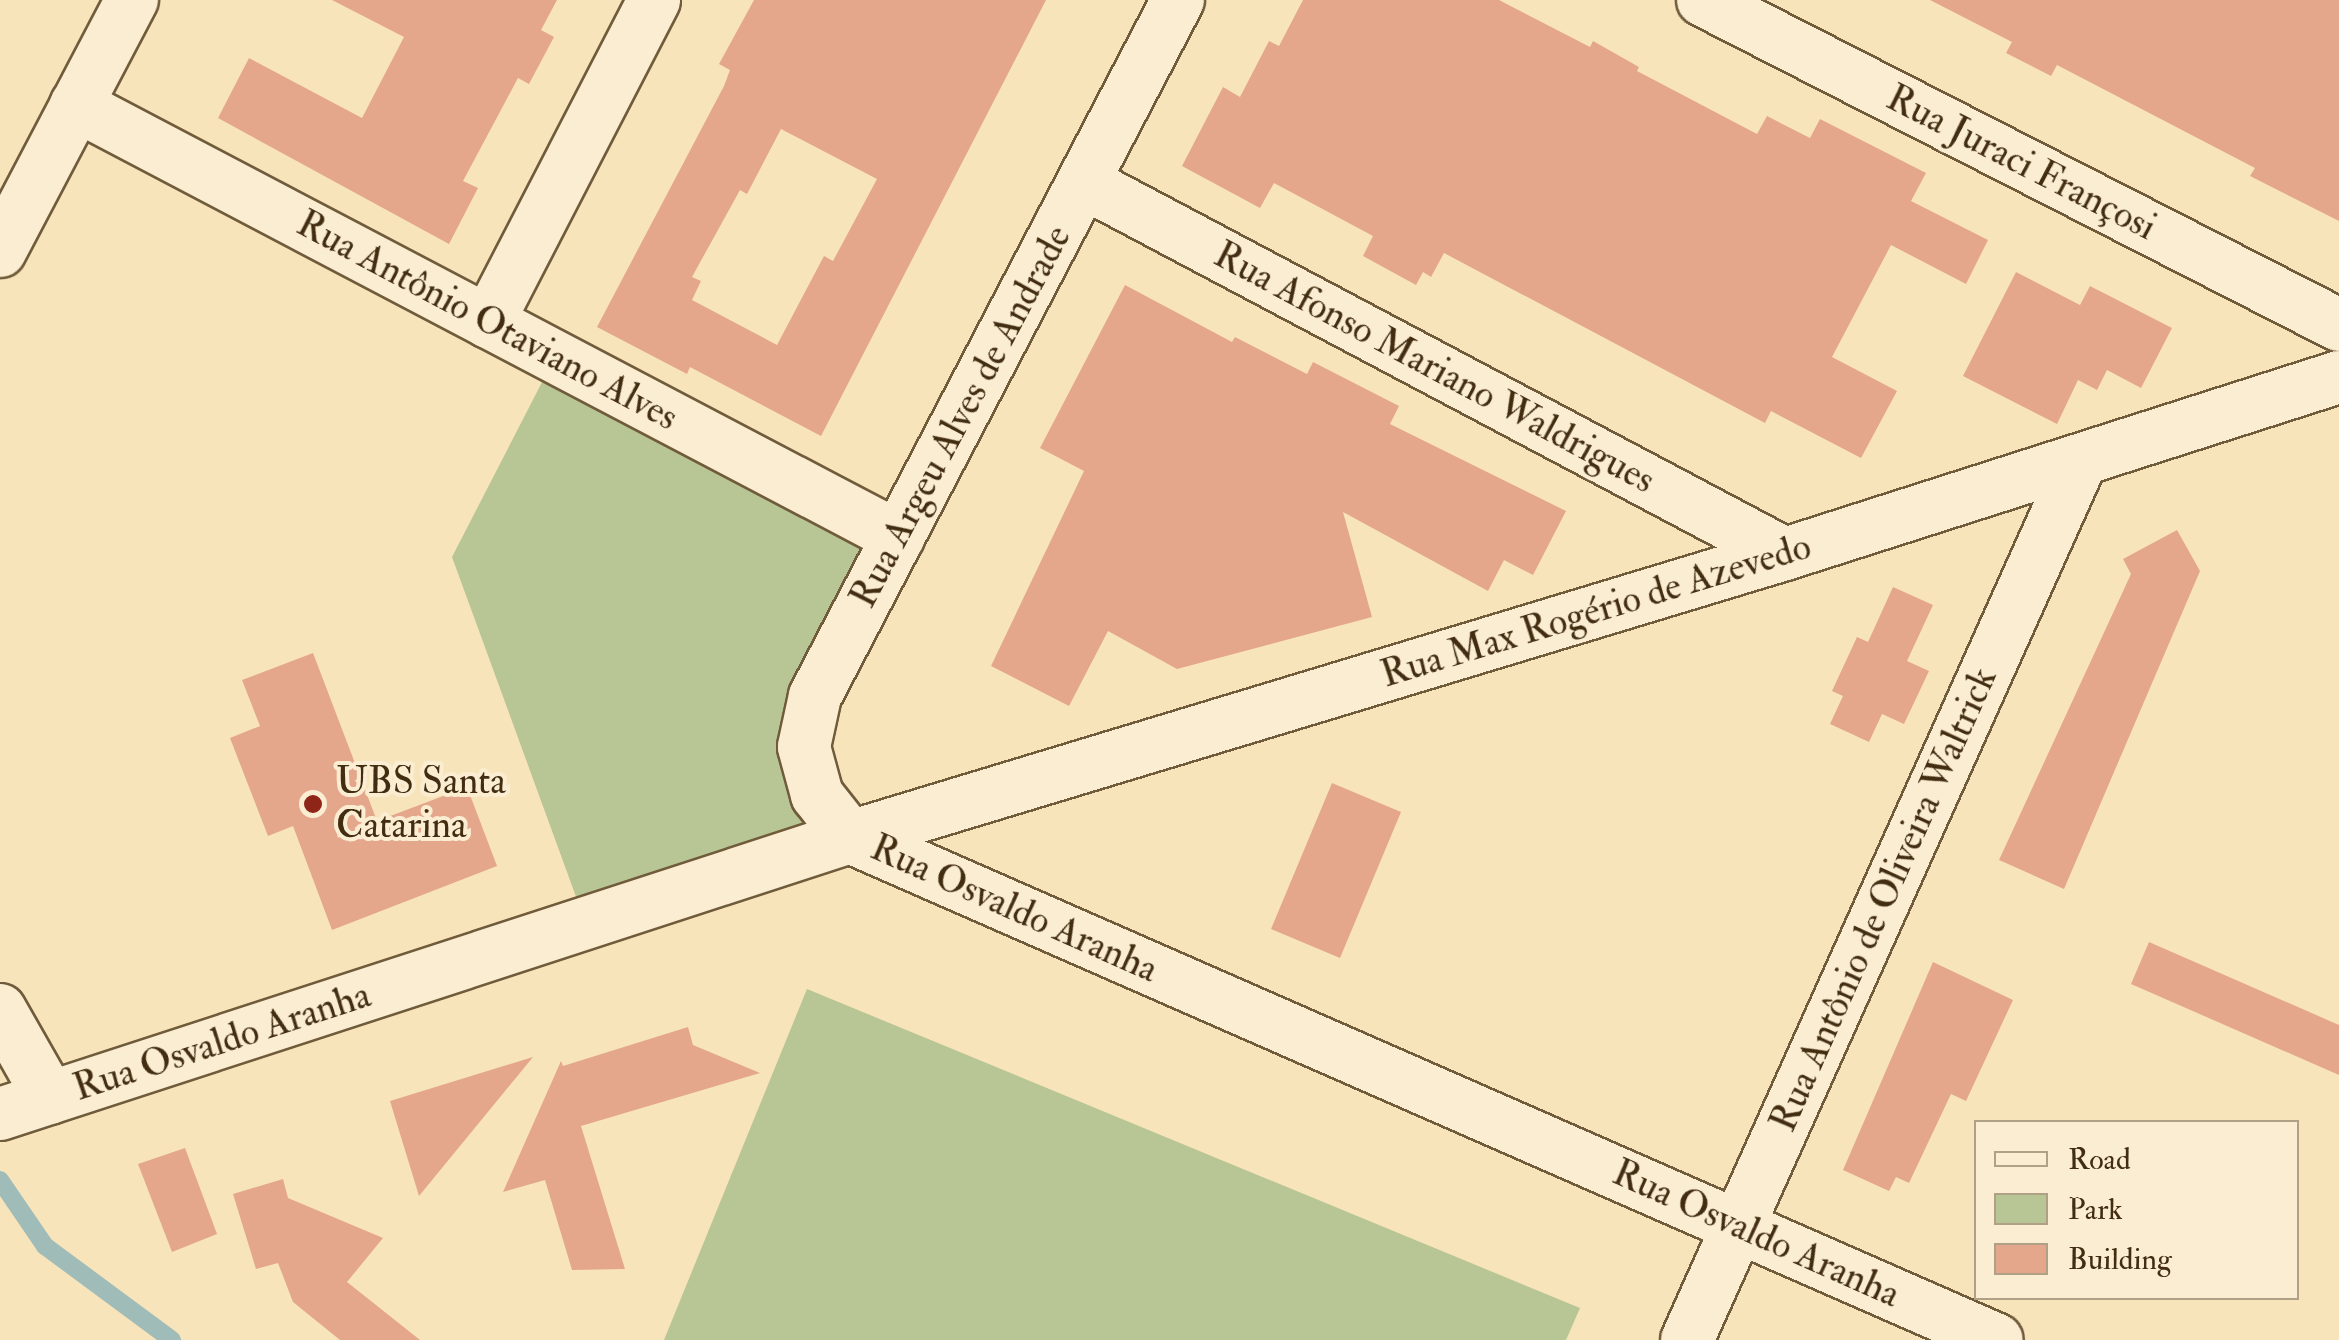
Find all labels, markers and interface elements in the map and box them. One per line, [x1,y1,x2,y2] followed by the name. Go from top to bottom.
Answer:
[1879,75,2163,251] street label: Rua Juraci Françosi
[289,201,685,441] street label: Rua Antônio Otaviano Alves
[841,218,1081,616] street label: Rua Argeu Alves de Andrade
[1206,232,1662,504] street label: Rua Afonso Mariano Waldrigues
[1376,524,1816,698] street label: Rua Max Rogério de Azevedo
[1761,661,2007,1139] street label: Rua Antônio de Oliveira Waltrick
[336,759,506,848] place label: UBS Santa Catarina
[300,791,326,817] marker: UBS Santa Catarina
[863,825,1165,993] street label: Rua Osvaldo Aranha
[68,972,376,1112] street label: Rua Osvaldo Aranha
[1974,1120,2299,1300] legend
[2068,1141,2131,1178] text: Road
[1605,1150,1907,1318] street label: Rua Osvaldo Aranha
[2068,1191,2123,1228] text: Park
[2068,1241,2172,1278] text: Building

